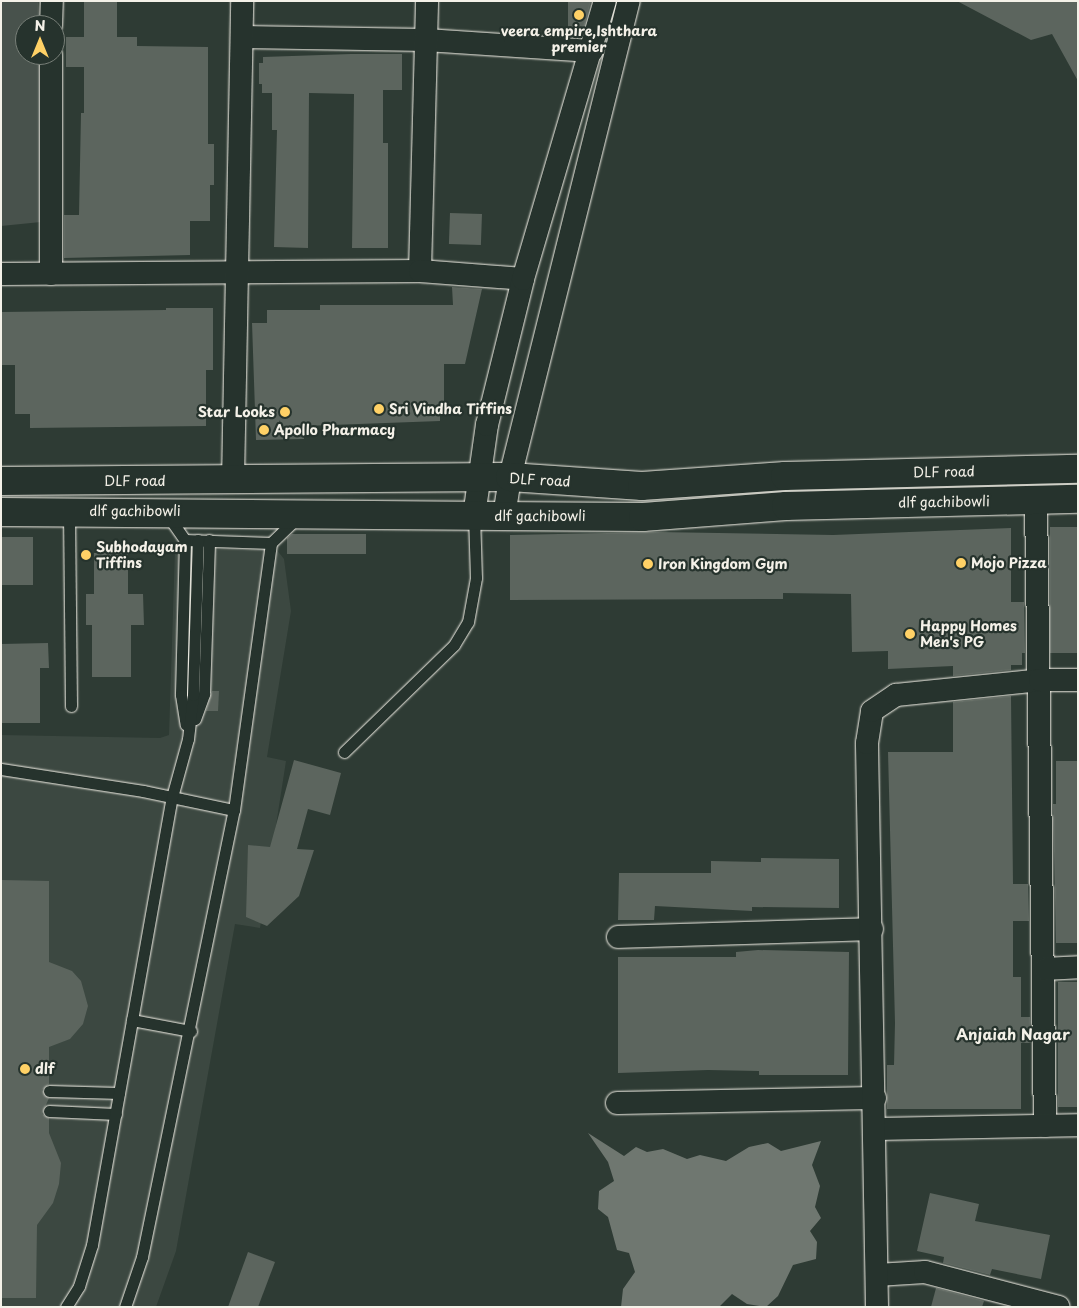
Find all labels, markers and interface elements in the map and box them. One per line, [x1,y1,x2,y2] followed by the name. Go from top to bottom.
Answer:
[573,9,585,21] marker: veera empire,Ishthara premier
[15,15,65,65] north arrow
[34,15,46,36] text: N
[501,23,657,56] place label: veera empire,Ishthara premier
[389,401,513,417] place label: Sri Vindha Tiffins
[373,403,385,415] marker: Sri Vindha Tiffins
[198,404,275,420] place label: Star Looks
[279,406,291,418] marker: Star Looks
[274,422,396,438] place label: Apollo Pharmacy
[258,424,270,436] marker: Apollo Pharmacy
[913,463,975,481] street label: DLF road
[508,470,572,490] street label: DLF road
[104,473,166,489] street label: DLF road
[898,493,990,511] street label: dlf gachibowli
[89,503,181,519] street label: dlf gachibowli
[494,508,586,524] street label: dlf gachibowli
[96,539,187,572] place label: Subhodayam Tiffins
[80,549,92,561] marker: Subhodayam Tiffins
[971,555,1047,571] place label: Mojo Pizza
[658,556,788,572] place label: Iron Kingdom Gym
[955,557,967,569] marker: Mojo Pizza
[642,558,654,570] marker: Iron Kingdom Gym
[920,618,1018,650] place label: Happy Homes Men's PG
[904,628,916,640] marker: Happy Homes Men's PG
[956,1025,1070,1043] district label: Anjaiah Nagar
[35,1061,55,1077] place label: dlf
[19,1063,31,1075] marker: dlf

